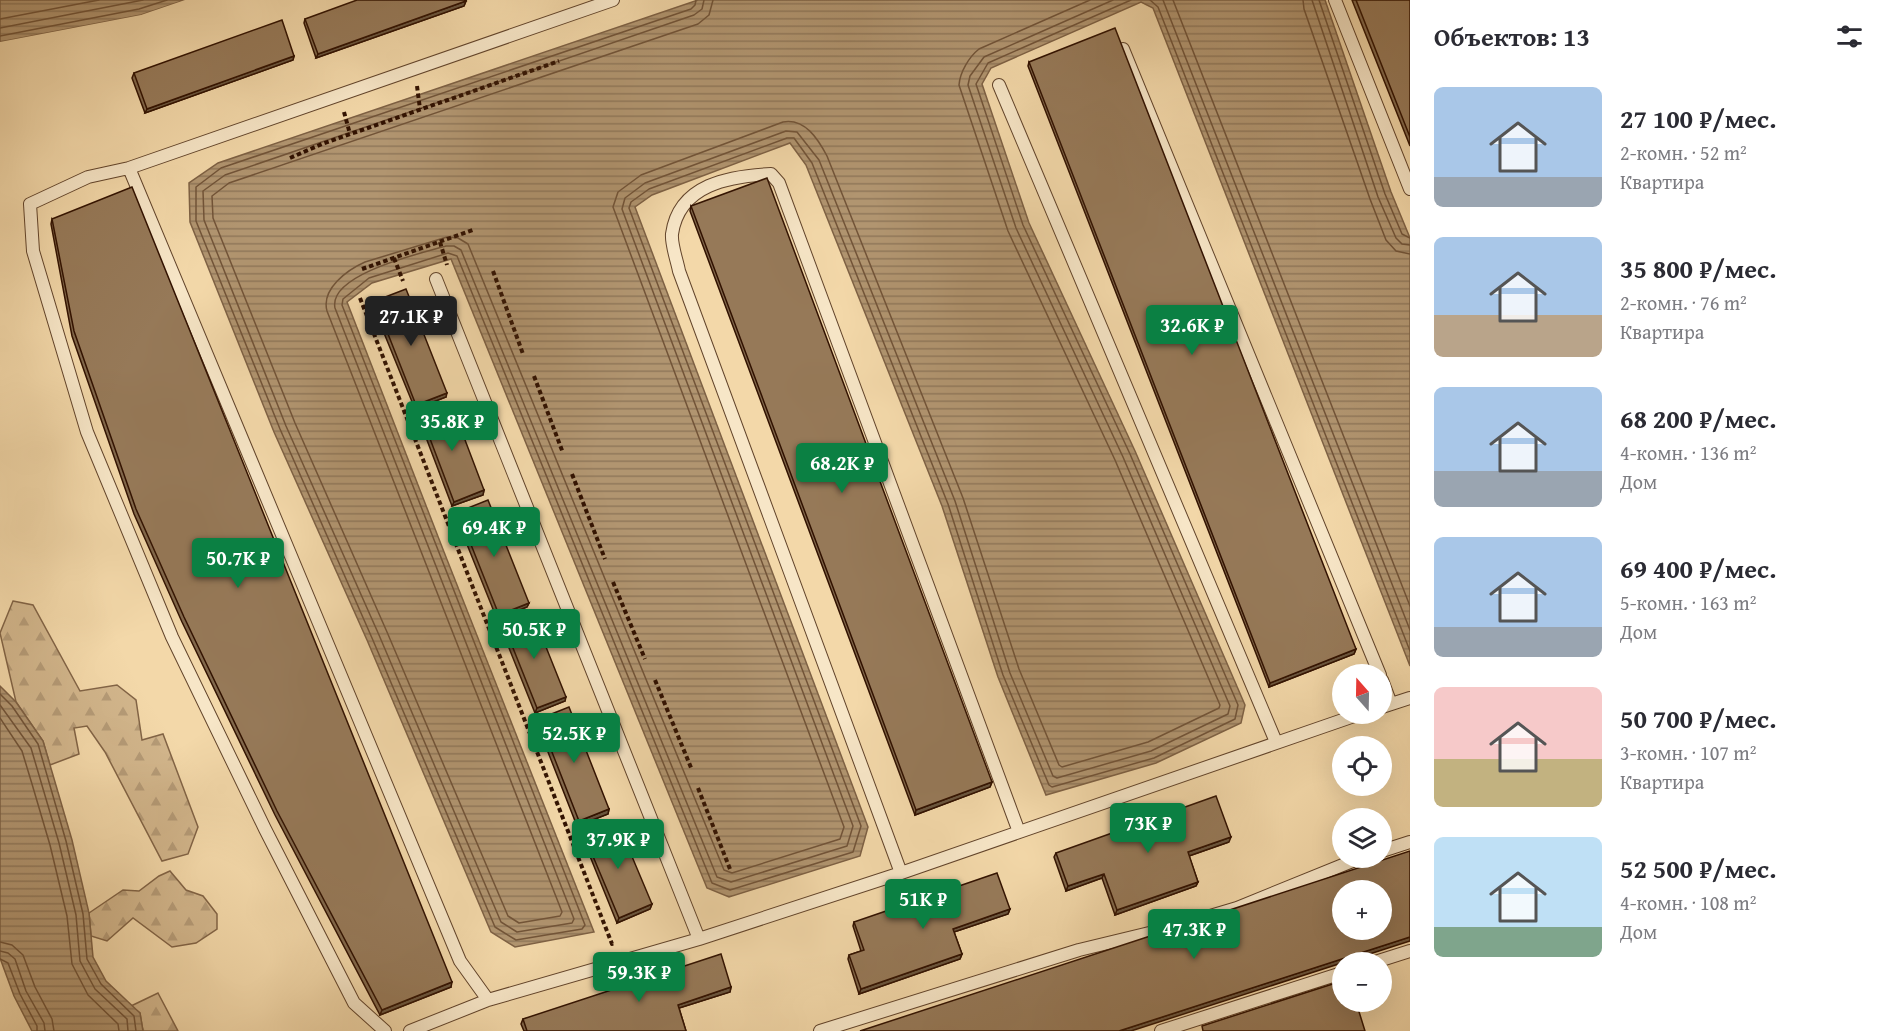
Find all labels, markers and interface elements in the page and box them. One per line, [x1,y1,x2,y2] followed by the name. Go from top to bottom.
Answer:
[1434,17,1590,56] text: Объектов: 13
[1833,20,1866,53] icon: filters
[1620,99,1776,138] text: 27 100 ₽/мес.
[1482,111,1554,183] icon: home
[1620,138,1747,167] text: 2-комн. · 52 m²
[1620,167,1704,196] text: Квартира
[1620,249,1776,288] text: 35 800 ₽/мес.
[1482,261,1554,333] icon: home
[1620,288,1747,317] text: 2-комн. · 76 m²
[356,296,466,347] pin: 27.1K ₽
[379,301,443,330] text: 27.1K ₽
[1137,305,1247,356] pin: 32.6K ₽
[1160,310,1224,339] text: 32.6K ₽
[1620,317,1704,346] text: Квартира
[1620,399,1776,438] text: 68 200 ₽/мес.
[397,401,507,452] pin: 35.8K ₽
[420,406,484,435] text: 35.8K ₽
[1482,411,1554,483] icon: home
[1620,438,1756,467] text: 4-комн. · 136 m²
[787,443,897,494] pin: 68.2K ₽
[810,448,874,477] text: 68.2K ₽
[1620,467,1657,496] text: Дом
[439,507,549,558] pin: 69.4K ₽
[462,512,526,541] text: 69.4K ₽
[183,538,293,589] pin: 50.7K ₽
[206,543,270,572] text: 50.7K ₽
[1620,549,1776,588] text: 69 400 ₽/мес.
[1482,561,1554,633] icon: home
[1620,588,1756,617] text: 5-комн. · 163 m²
[479,609,589,660] pin: 50.5K ₽
[502,614,566,643] text: 50.5K ₽
[1620,617,1657,646] text: Дом
[1332,664,1392,724] north arrow
[1332,664,1392,1012] map controls
[1620,699,1776,738] text: 50 700 ₽/мес.
[1482,711,1554,783] icon: home
[519,713,629,764] pin: 52.5K ₽
[542,718,606,747] text: 52.5K ₽
[1332,736,1392,796] button: locate
[1620,738,1756,767] text: 3-комн. · 107 m²
[1620,767,1704,796] text: Квартира
[1106,803,1190,854] pin: 73K ₽
[1124,808,1172,837] text: 73K ₽
[1332,808,1392,868] button: layers
[563,819,673,870] pin: 37.9K ₽
[586,824,650,853] text: 37.9K ₽
[1620,849,1776,888] text: 52 500 ₽/мес.
[1482,861,1554,933] icon: home
[881,879,965,930] pin: 51K ₽
[1332,880,1392,940] button: +
[899,884,947,913] text: 51K ₽
[1620,888,1756,917] text: 4-комн. · 108 m²
[1139,909,1249,960] pin: 47.3K ₽
[1162,914,1226,943] text: 47.3K ₽
[1620,917,1657,946] text: Дом
[584,952,694,1003] pin: 59.3K ₽
[1332,952,1392,1012] button: −
[607,957,671,986] text: 59.3K ₽

